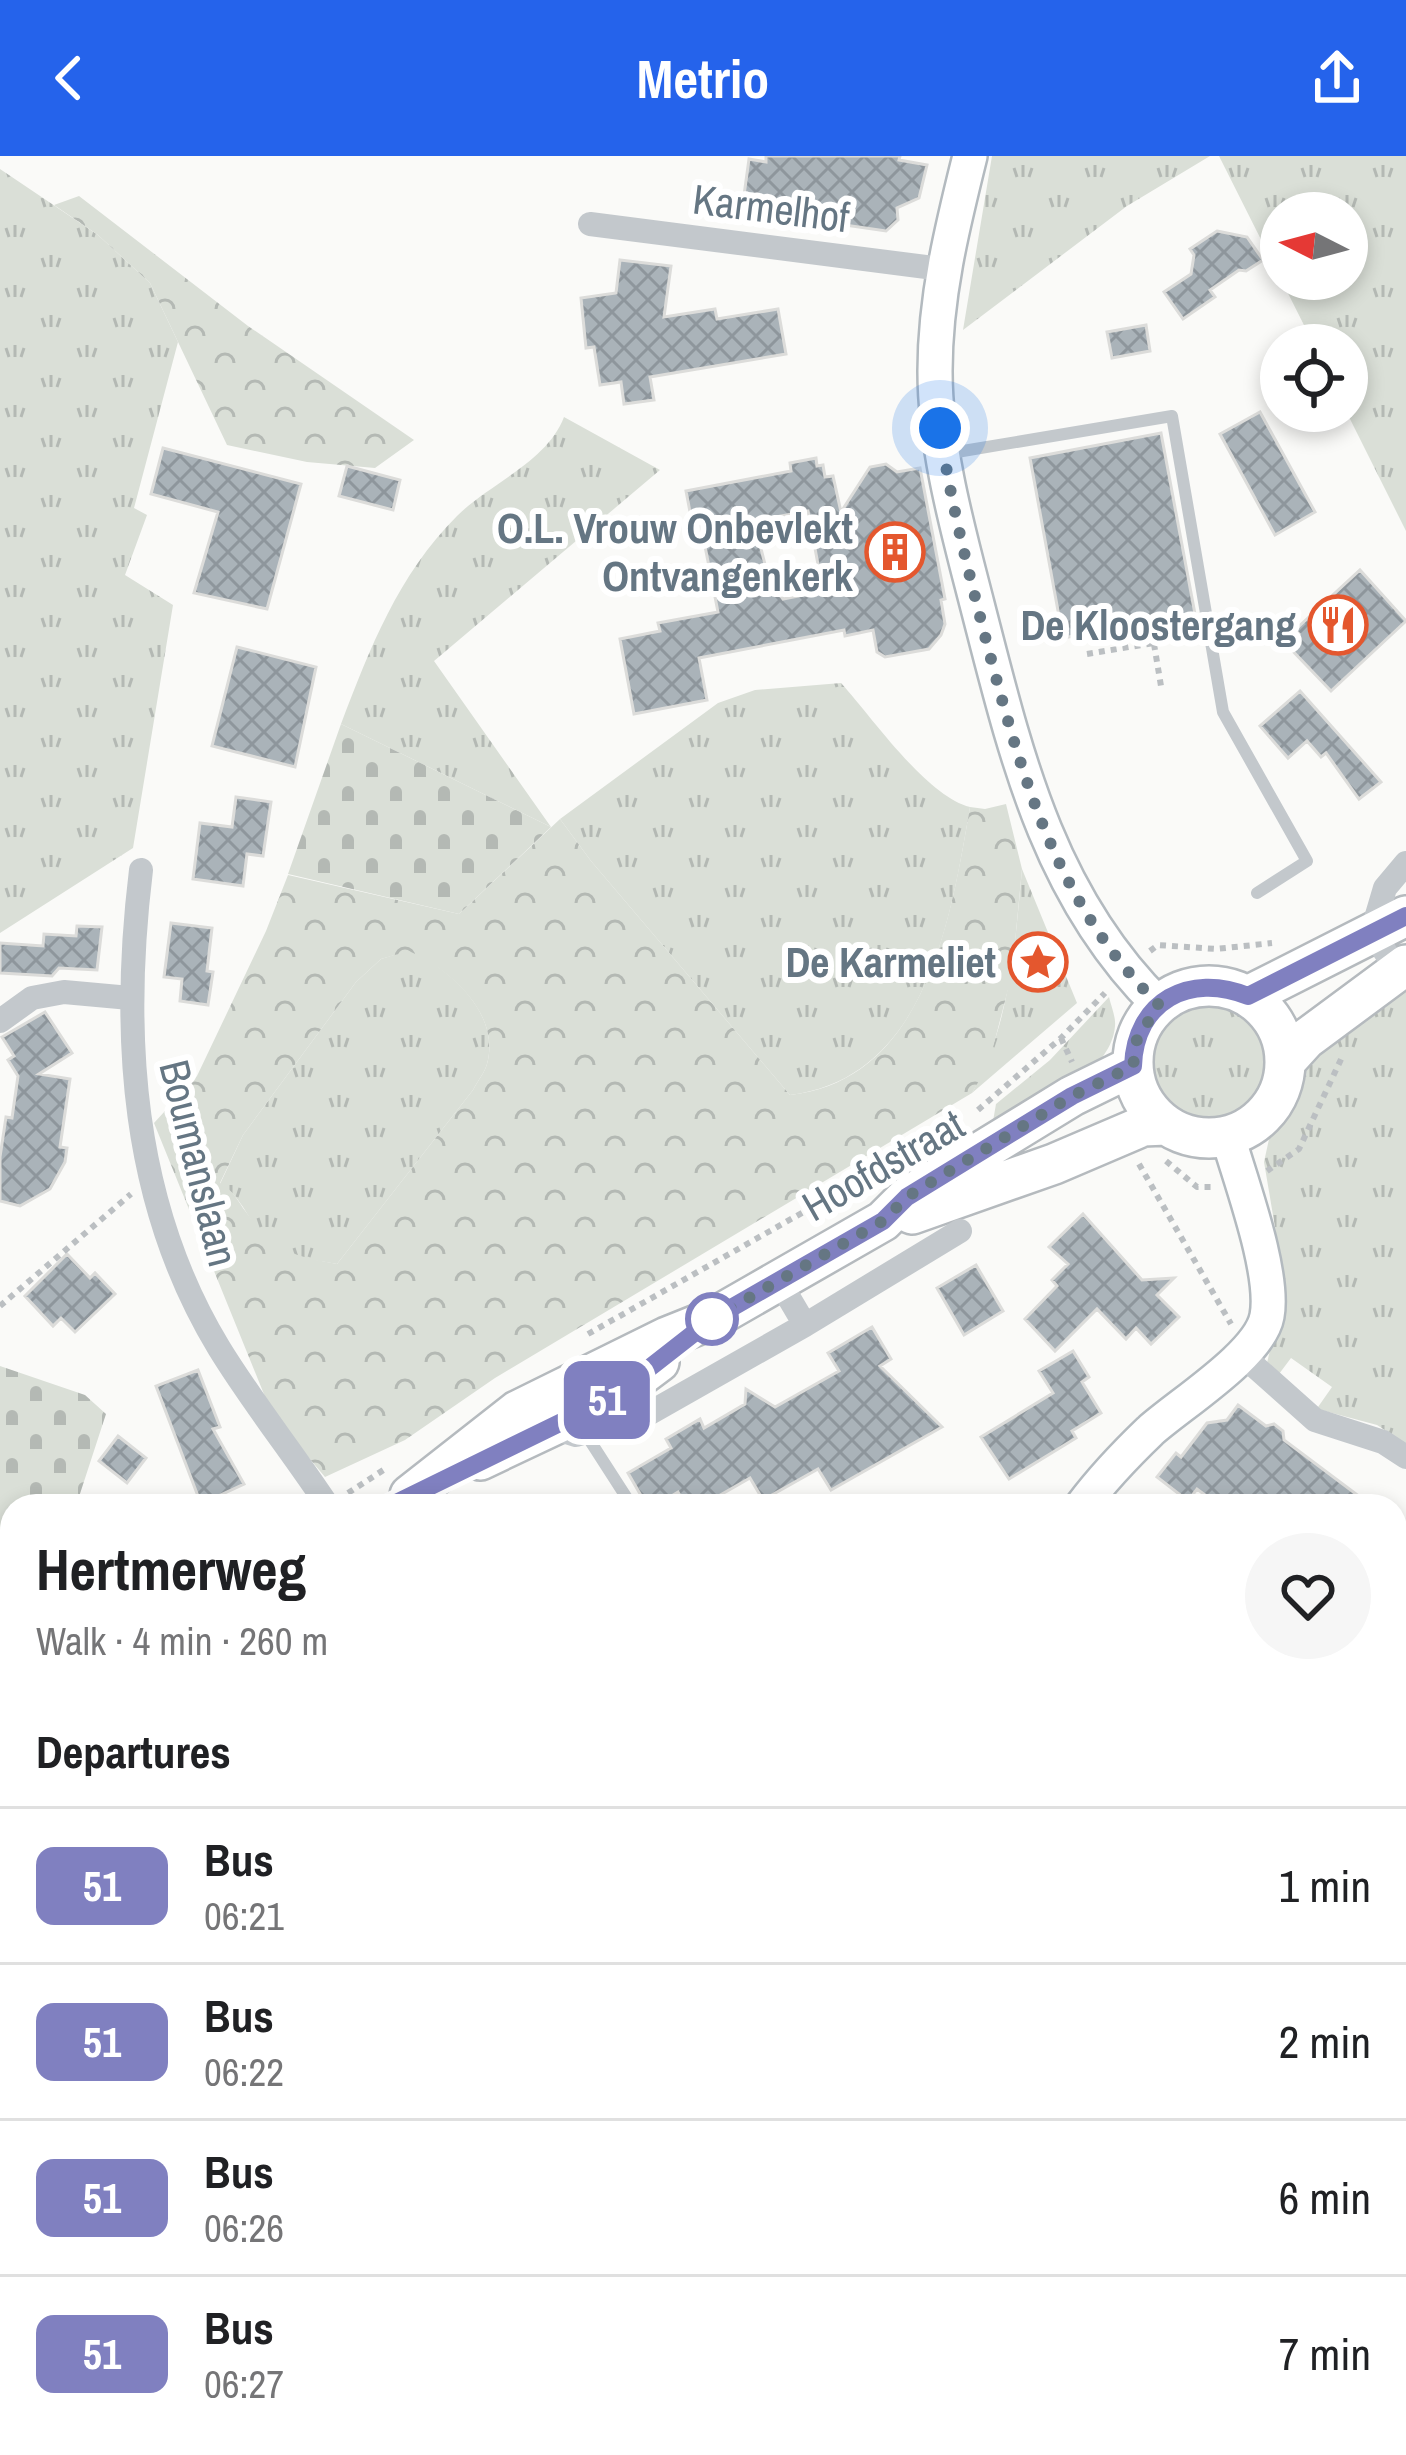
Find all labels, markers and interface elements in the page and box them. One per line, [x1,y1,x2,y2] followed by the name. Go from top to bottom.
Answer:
[637,42,769,115] text: Metrio
[36,45,102,111] icon: back
[1304,45,1370,111] icon: share
[690,171,853,245] street label: Karmelhof
[1260,192,1368,300] north arrow
[1260,192,1368,432] map controls
[1260,324,1368,432] button: locate
[910,398,970,458] your location
[497,500,854,604] place label: O.L. Vrouw Onbevlekt Ontvangenkerk
[864,521,926,583] building icon: O.L. Vrouw Onbevlekt Ontvangenkerk
[1307,594,1369,656] restaurant icon: De Kloostergang
[1020,597,1296,653] place label: De Kloostergang
[1007,931,1069,993] place icon: De Karmeliet
[785,934,996,990] place label: De Karmeliet
[146,1054,252,1272] street label: Boumanslaan
[792,1096,974,1234] street label: Hoofdstraat
[687,1294,737,1344] unlabelled marker
[553,1361,661,1439] line badge: 51
[588,1372,626,1428] text: 51
[36,1531,306,1608] text: Hertmerweg
[1245,1533,1371,1659] button: heart
[36,1615,328,1667] text: Walk · 4 min · 260 m
[36,1721,231,1782] text: Departures
[204,1829,274,1890] text: Bus
[1279,1855,1371,1916] text: 1 min
[83,1858,121,1914] text: 51
[204,1890,284,1942] text: 06:21
[204,1985,274,2046] text: Bus
[1279,2011,1371,2072] text: 2 min
[83,2014,121,2070] text: 51
[204,2046,284,2098] text: 06:22
[204,2141,274,2202] text: Bus
[1279,2167,1371,2228] text: 6 min
[83,2170,121,2226] text: 51
[204,2202,284,2254] text: 06:26
[204,2297,274,2358] text: Bus
[1279,2323,1371,2384] text: 7 min
[83,2326,121,2382] text: 51
[204,2358,284,2410] text: 06:27

